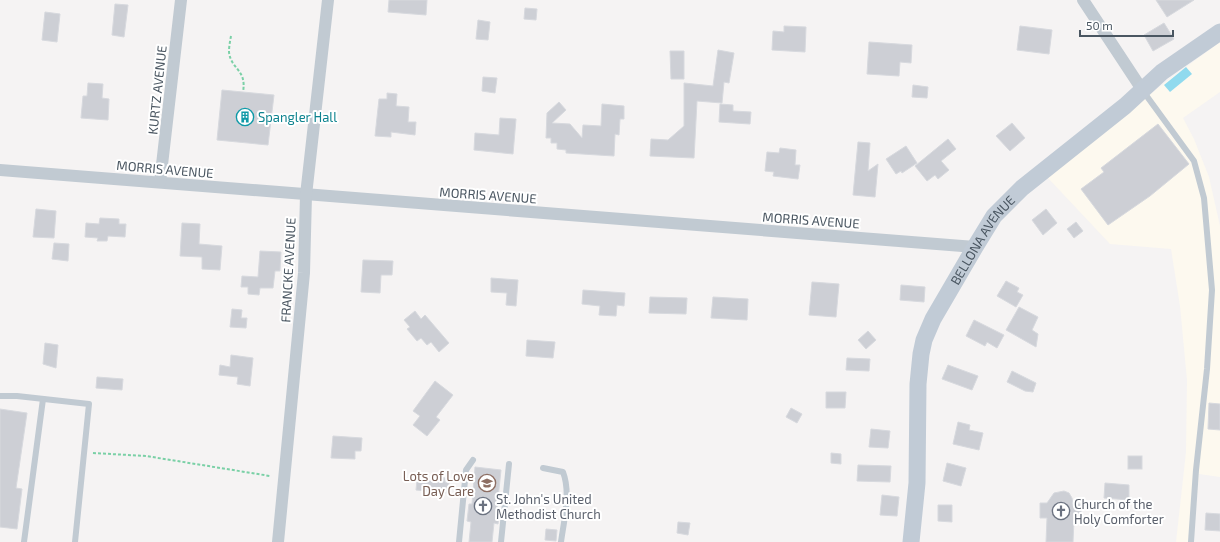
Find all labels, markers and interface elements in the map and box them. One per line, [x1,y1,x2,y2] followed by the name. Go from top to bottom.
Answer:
[1080,12,1173,38] scale bar
[1086,18,1113,32] text: 50 m
[144,45,170,135] street label: KURTZ AVENUE
[235,107,255,127] building icon: Spangler Hall
[258,109,337,125] place label: Spangler Hall
[116,157,214,181] street label: MORRIS AVENUE
[439,184,537,206] street label: MORRIS AVENUE
[947,192,1018,288] street label: BELLONA AVENUE
[762,209,860,231] street label: MORRIS AVENUE
[277,217,299,323] street label: FRANCKE AVENUE
[403,468,474,499] place label: Lots of Love Day Care
[477,473,497,493] school or university icon: Lots of Love Day Care
[496,491,601,522] place label: St. John's United Methodist Church
[473,496,493,516] church icon: St. John's United Methodist Church
[1074,496,1164,527] place label: Church of the Holy Comforter
[1051,501,1071,521] church icon: Church of the Holy Comforter

